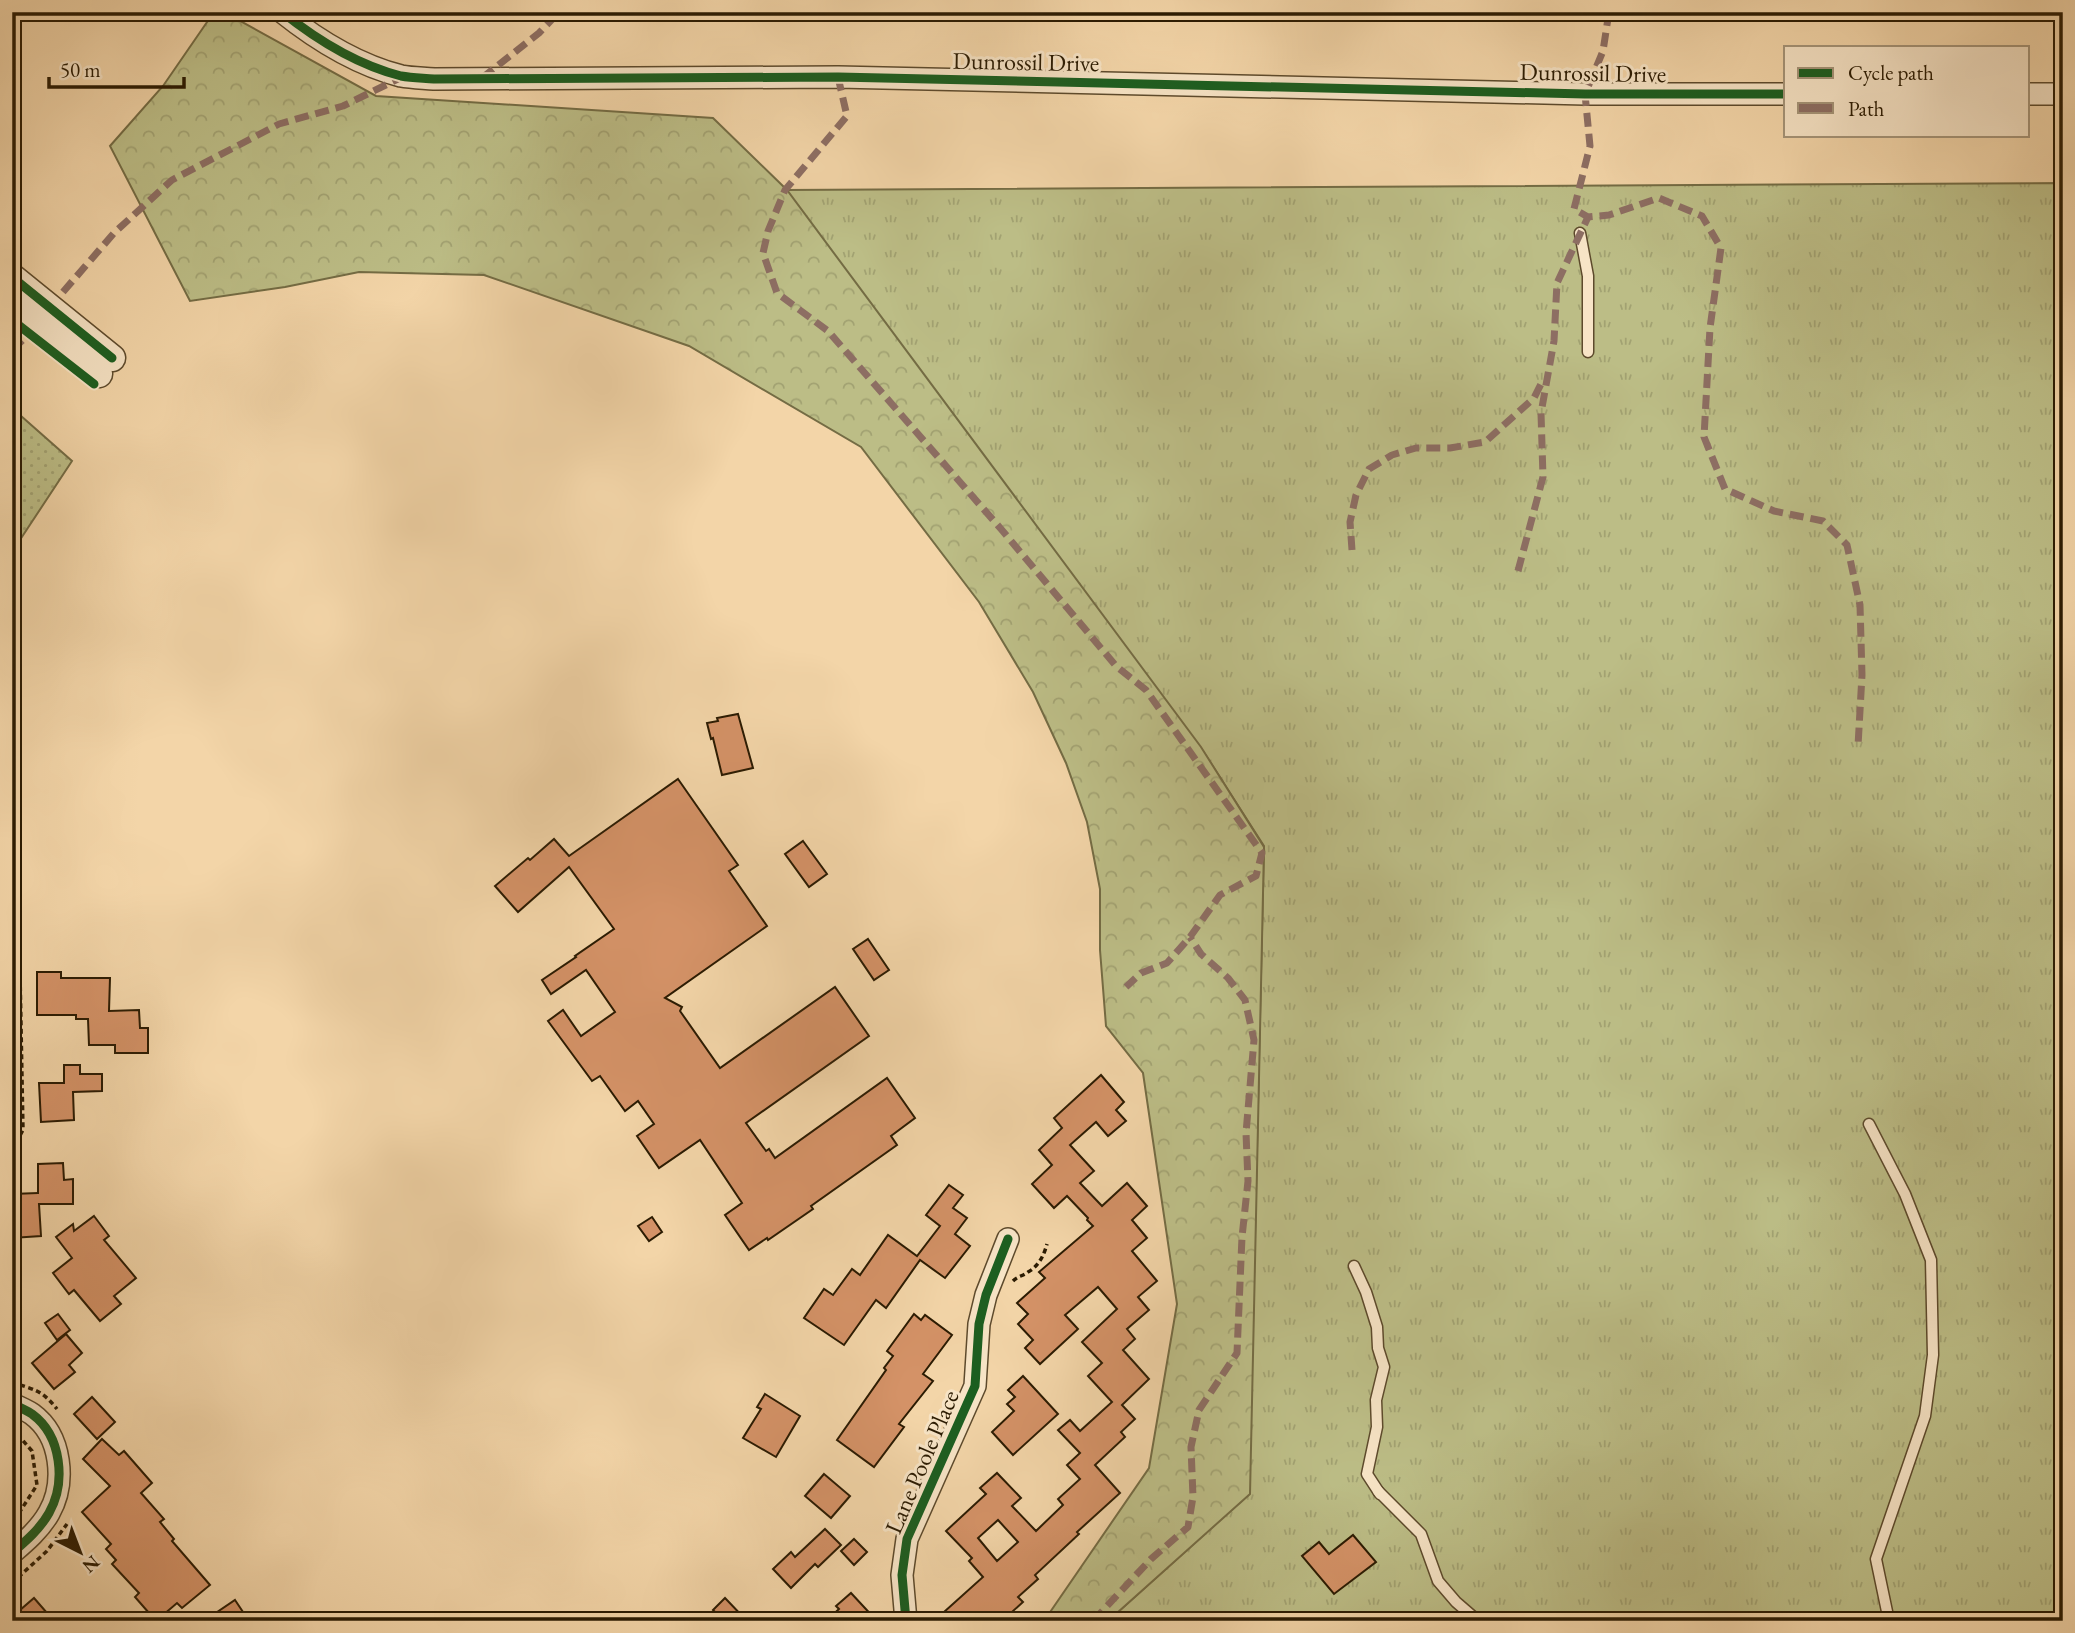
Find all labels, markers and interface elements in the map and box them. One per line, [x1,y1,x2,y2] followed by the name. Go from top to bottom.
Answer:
[952,45,1100,78] street label: Dunrossil Drive
[49,46,184,90] scale bar
[1784,46,2030,136] legend
[60,56,101,83] text: 50 m
[1519,56,1667,89] street label: Dunrossil Drive
[1848,59,1934,86] text: Cycle path
[1848,95,1885,122] text: Path
[877,1385,966,1538] street label: Lane Poole Place
[46,1518,116,1588] north arrow
[76,1550,105,1579] text: N

